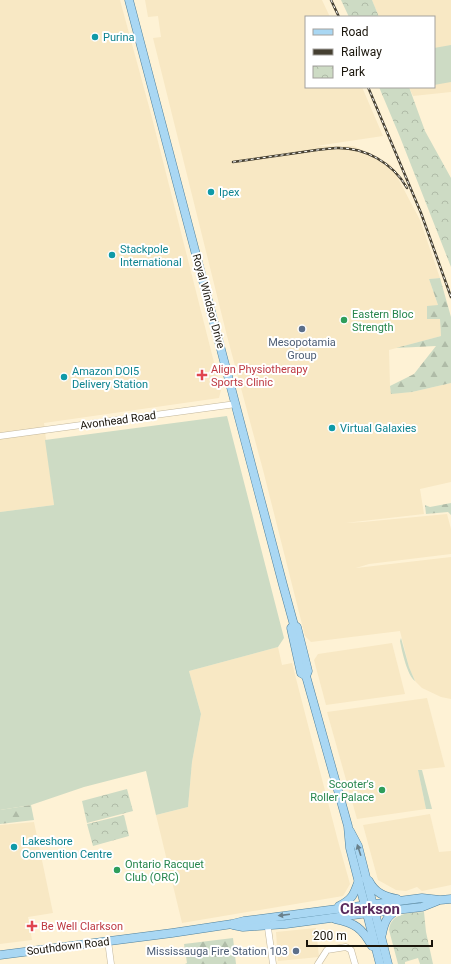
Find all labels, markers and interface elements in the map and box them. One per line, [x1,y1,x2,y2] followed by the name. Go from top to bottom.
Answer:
[305,16,435,88] legend
[341,25,369,39] text: Road
[103,31,134,44] place label: Purina
[90,32,100,42] marker: Purina
[341,45,382,59] text: Railway
[341,65,366,79] text: Park
[219,186,240,199] place label: Ipex
[206,187,216,197] marker: Ipex
[120,243,182,269] place label: Stackpole International
[107,250,117,260] marker: Stackpole International
[190,252,227,350] street label: Royal Windsor Drive
[352,308,414,334] place label: Eastern Bloc Strength
[339,315,349,325] marker: Eastern Bloc Strength
[297,324,307,334] marker: Mesopotamia Group
[268,336,336,362] place label: Mesopotamia Group
[211,363,308,389] place label: Align Physiotherapy Sports Clinic
[72,365,148,391] place label: Amazon DOI5 Delivery Station
[196,369,208,381] marker: Align Physiotherapy Sports Clinic
[59,372,69,382] marker: Amazon DOI5 Delivery Station
[79,409,157,432] street label: Avonhead Road
[340,422,417,435] place label: Virtual Galaxies
[327,423,337,433] marker: Virtual Galaxies
[310,778,374,804] place label: Scooter's Roller Palace
[377,785,387,795] marker: Scooter's Roller Palace
[22,835,112,861] place label: Lakeshore Convention Centre
[9,842,19,852] marker: Lakeshore Convention Centre
[356,844,362,856] one-way arrow
[125,858,204,884] place label: Ontario Racquet Club (ORC)
[112,865,122,875] marker: Ontario Racquet Club (ORC)
[340,900,400,918] district label: Clarkson
[278,912,290,918] one-way arrow
[26,920,38,932] marker: Be Well Clarkson
[41,920,123,933] place label: Be Well Clarkson
[307,922,432,948] scale bar
[313,929,347,943] text: 200 m
[26,935,110,958] street label: Southdown Road
[146,945,288,958] place label: Mississauga Fire Station 103
[291,946,301,956] marker: Mississauga Fire Station 103

